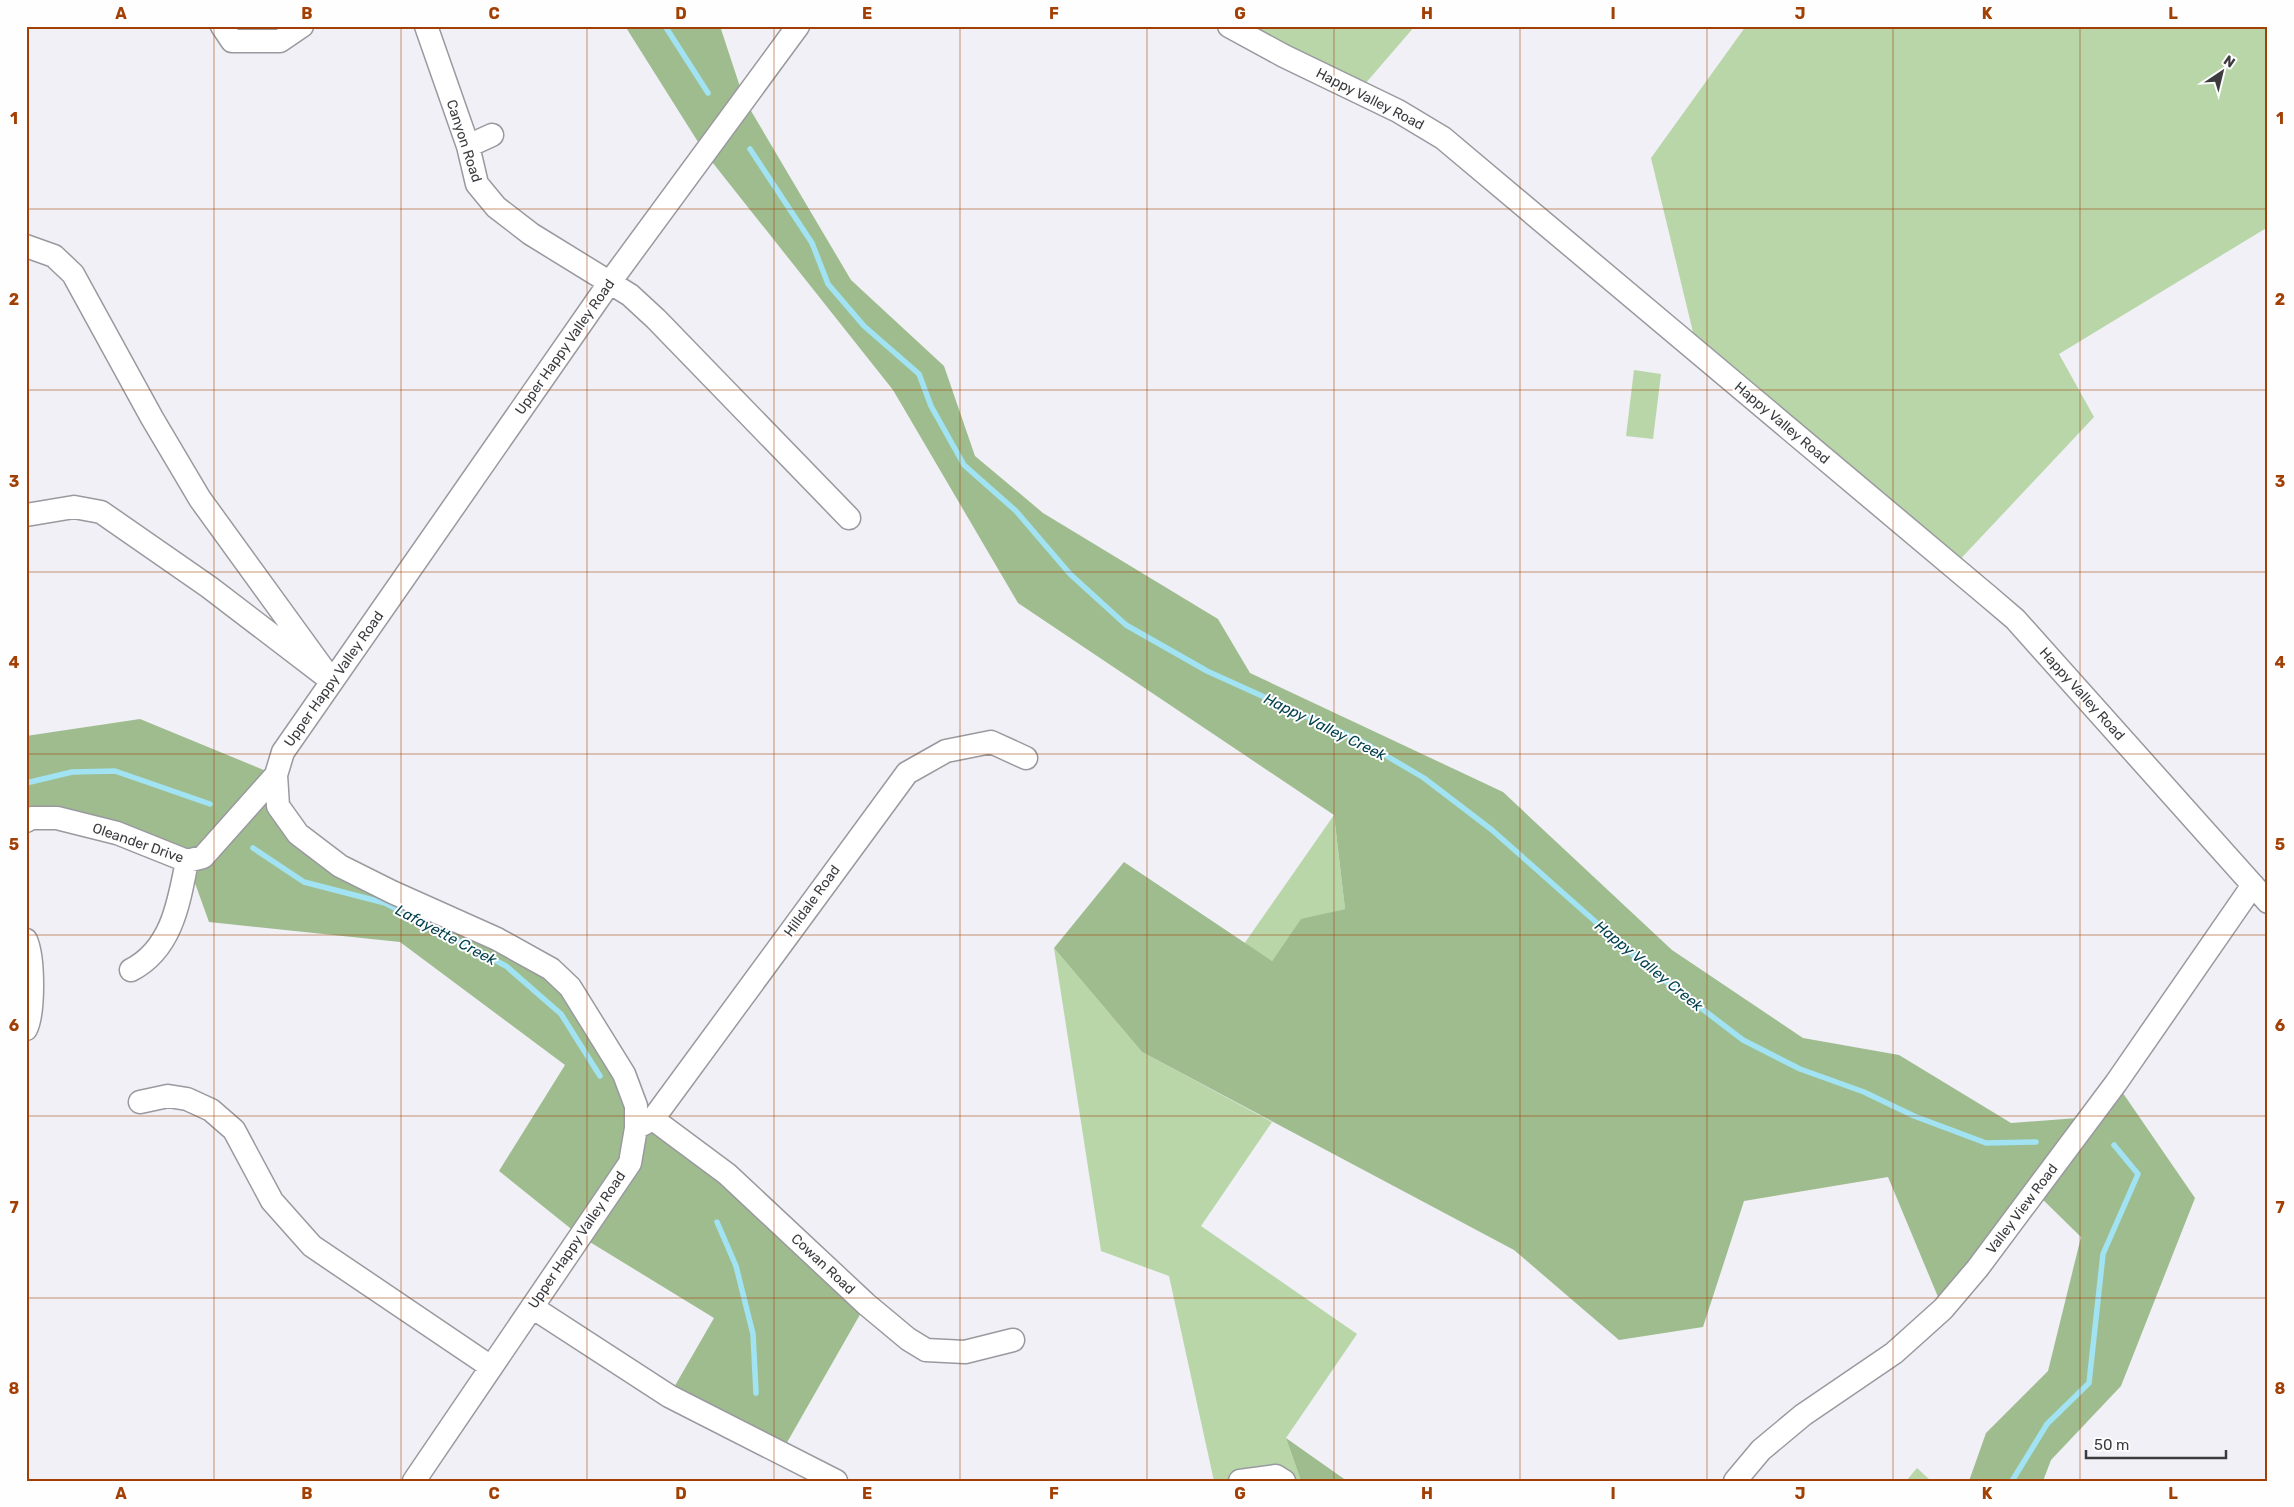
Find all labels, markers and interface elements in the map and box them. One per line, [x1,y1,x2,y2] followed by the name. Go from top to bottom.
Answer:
[115,4,127,23] text: A
[301,4,313,23] text: B
[488,4,500,23] text: C
[675,4,687,23] text: D
[862,4,872,23] text: E
[1049,4,1059,23] text: F
[1234,4,1246,23] text: G
[1421,4,1433,23] text: H
[1610,4,1616,23] text: I
[1795,4,1805,23] text: J
[1982,4,1993,23] text: K
[2168,4,2178,23] text: L
[2196,48,2246,98] north arrow
[2220,52,2238,72] text: N
[1313,64,1427,134] street label: Happy Valley Road
[443,98,485,184] street label: Canyon Road
[10,109,18,128] text: 1
[2276,109,2284,128] text: 1
[512,276,618,418] street label: Upper Happy Valley Road
[9,290,19,309] text: 2
[2275,290,2285,309] text: 2
[1731,378,1833,468] street label: Happy Valley Road
[9,472,19,491] text: 3
[2275,472,2285,491] text: 3
[281,608,387,750] street label: Upper Happy Valley Road
[2036,644,2128,744] street label: Happy Valley Road
[9,653,20,672] text: 4
[2275,653,2286,672] text: 4
[1261,690,1389,765] water label: Happy Valley Creek
[90,819,186,867] street label: Oleander Drive
[9,835,19,854] text: 5
[2275,835,2285,854] text: 5
[780,862,844,940] street label: Hilldale Road
[392,901,500,969] water label: Lafayette Creek
[1591,917,1707,1015] water label: Happy Valley Creek
[9,1016,19,1035] text: 6
[2275,1016,2285,1035] text: 6
[1983,1161,2061,1257] street label: Valley View Road
[525,1168,629,1312] street label: Upper Happy Valley Road
[9,1198,19,1217] text: 7
[2275,1198,2285,1217] text: 7
[788,1230,858,1298] street label: Cowan Road
[9,1379,20,1398] text: 8
[2275,1379,2286,1398] text: 8
[2086,1427,2226,1459] scale bar
[2094,1436,2129,1454] text: 50 m
[115,1484,127,1503] text: A
[301,1484,313,1503] text: B
[488,1484,500,1503] text: C
[675,1484,687,1503] text: D
[862,1484,872,1503] text: E
[1049,1484,1059,1503] text: F
[1234,1484,1246,1503] text: G
[1421,1484,1433,1503] text: H
[1610,1484,1616,1503] text: I
[1795,1484,1805,1503] text: J
[1982,1484,1993,1503] text: K
[2168,1484,2178,1503] text: L

